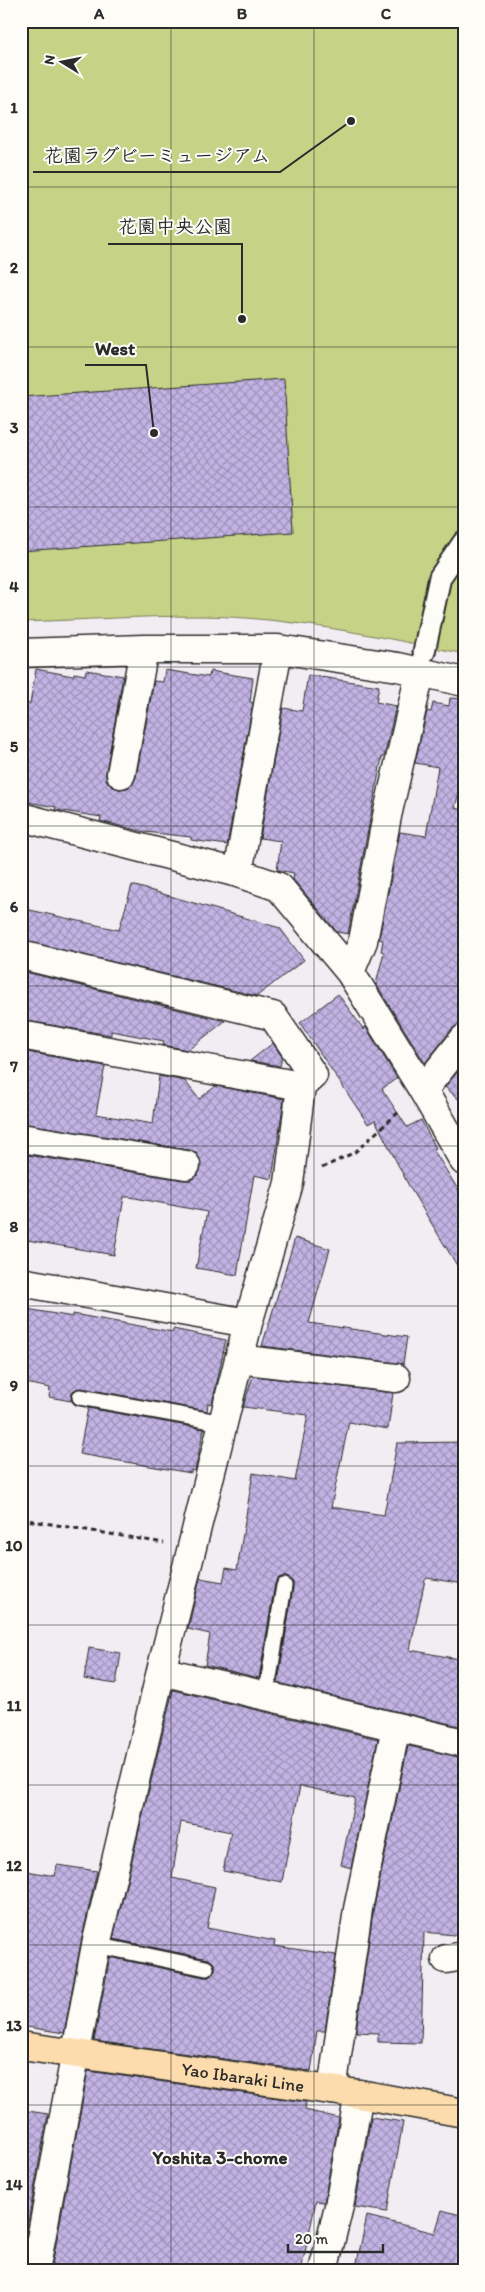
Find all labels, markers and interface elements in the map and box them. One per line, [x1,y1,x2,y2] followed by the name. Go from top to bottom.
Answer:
[93,4,105,23] text: A
[237,4,248,23] text: B
[381,4,392,23] text: C
[38,38,88,88] north arrow
[40,54,59,66] text: N
[10,98,18,117] text: 1
[33,138,280,172] callout: 花園ラグビーミュージアム
[44,144,270,167] text: 花園ラグビーミュージアム
[108,210,242,244] callout: 花園中央公園
[118,215,232,238] text: 花園中央公園
[10,258,19,277] text: 2
[85,331,146,365] callout: West
[95,337,136,360] text: West
[10,418,19,437] text: 3
[9,577,19,596] text: 4
[10,737,19,756] text: 5
[10,897,19,916] text: 6
[9,1057,18,1076] text: 7
[10,1217,19,1236] text: 8
[10,1376,18,1395] text: 9
[5,1536,23,1555] text: 10
[7,1696,22,1715] text: 11
[6,1856,23,1875] text: 12
[6,2016,22,2035] text: 13
[180,2058,306,2097] street label: Yao Ibaraki Line
[152,2146,287,2169] district label: Yoshita 3-chome
[5,2175,23,2194] text: 14
[288,2222,382,2254] scale bar
[295,2230,329,2248] text: 20 m

